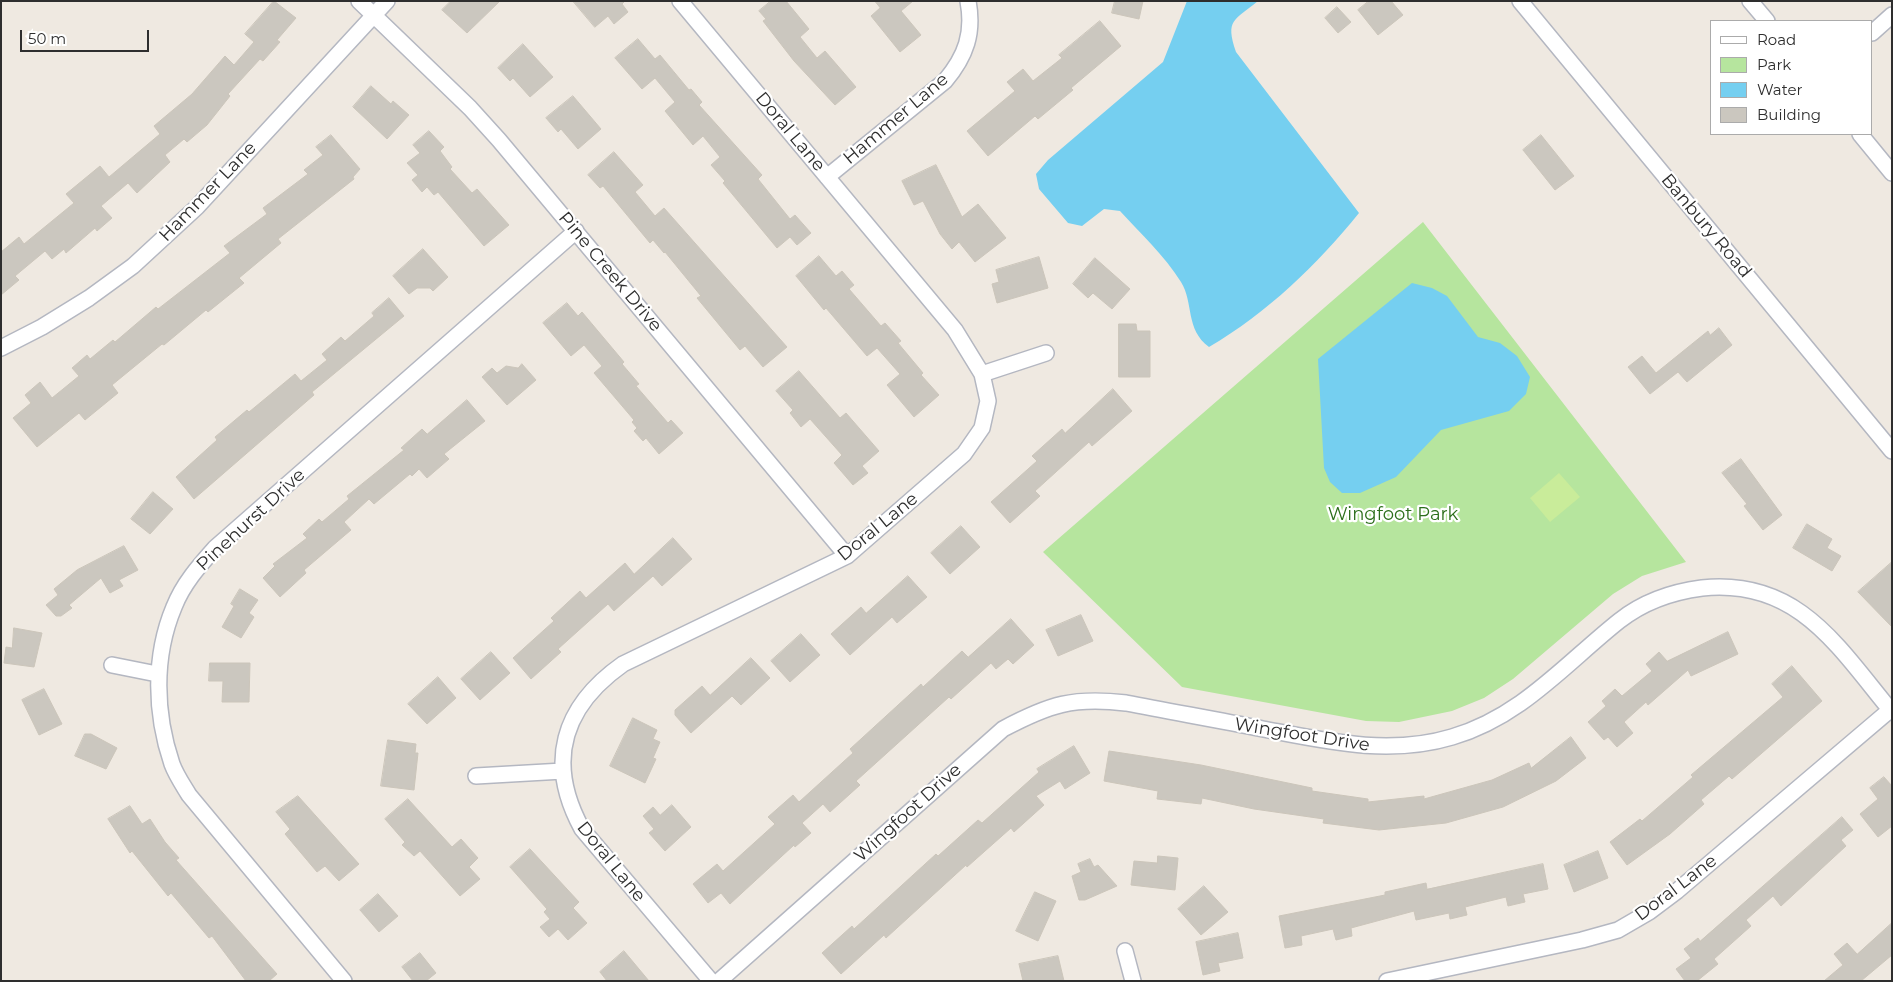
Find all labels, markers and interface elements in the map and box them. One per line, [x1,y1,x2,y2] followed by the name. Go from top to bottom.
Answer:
[22,20,151,52] scale bar
[1710,20,1873,135] legend
[28,29,66,48] text: 50 m
[1757,30,1796,49] text: Road
[1757,55,1791,74] text: Park
[839,69,953,169] street label: Hammer Lane
[1757,80,1803,99] text: Water
[751,88,829,176] street label: Doral Lane
[1757,105,1821,124] text: Building
[155,138,261,246] street label: Hammer Lane
[1656,170,1756,282] street label: Banbury Road
[554,208,666,336] street label: Pine Creek Drive
[192,464,310,576] street label: Pinehurst Drive
[833,488,923,566] street label: Doral Lane
[1328,504,1458,526] park label: Wingfoot Park
[1233,714,1371,756] street label: Wingfoot Drive
[850,759,966,867] street label: Wingfoot Drive
[572,817,650,907] street label: Doral Lane
[1631,850,1721,926] street label: Doral Lane

